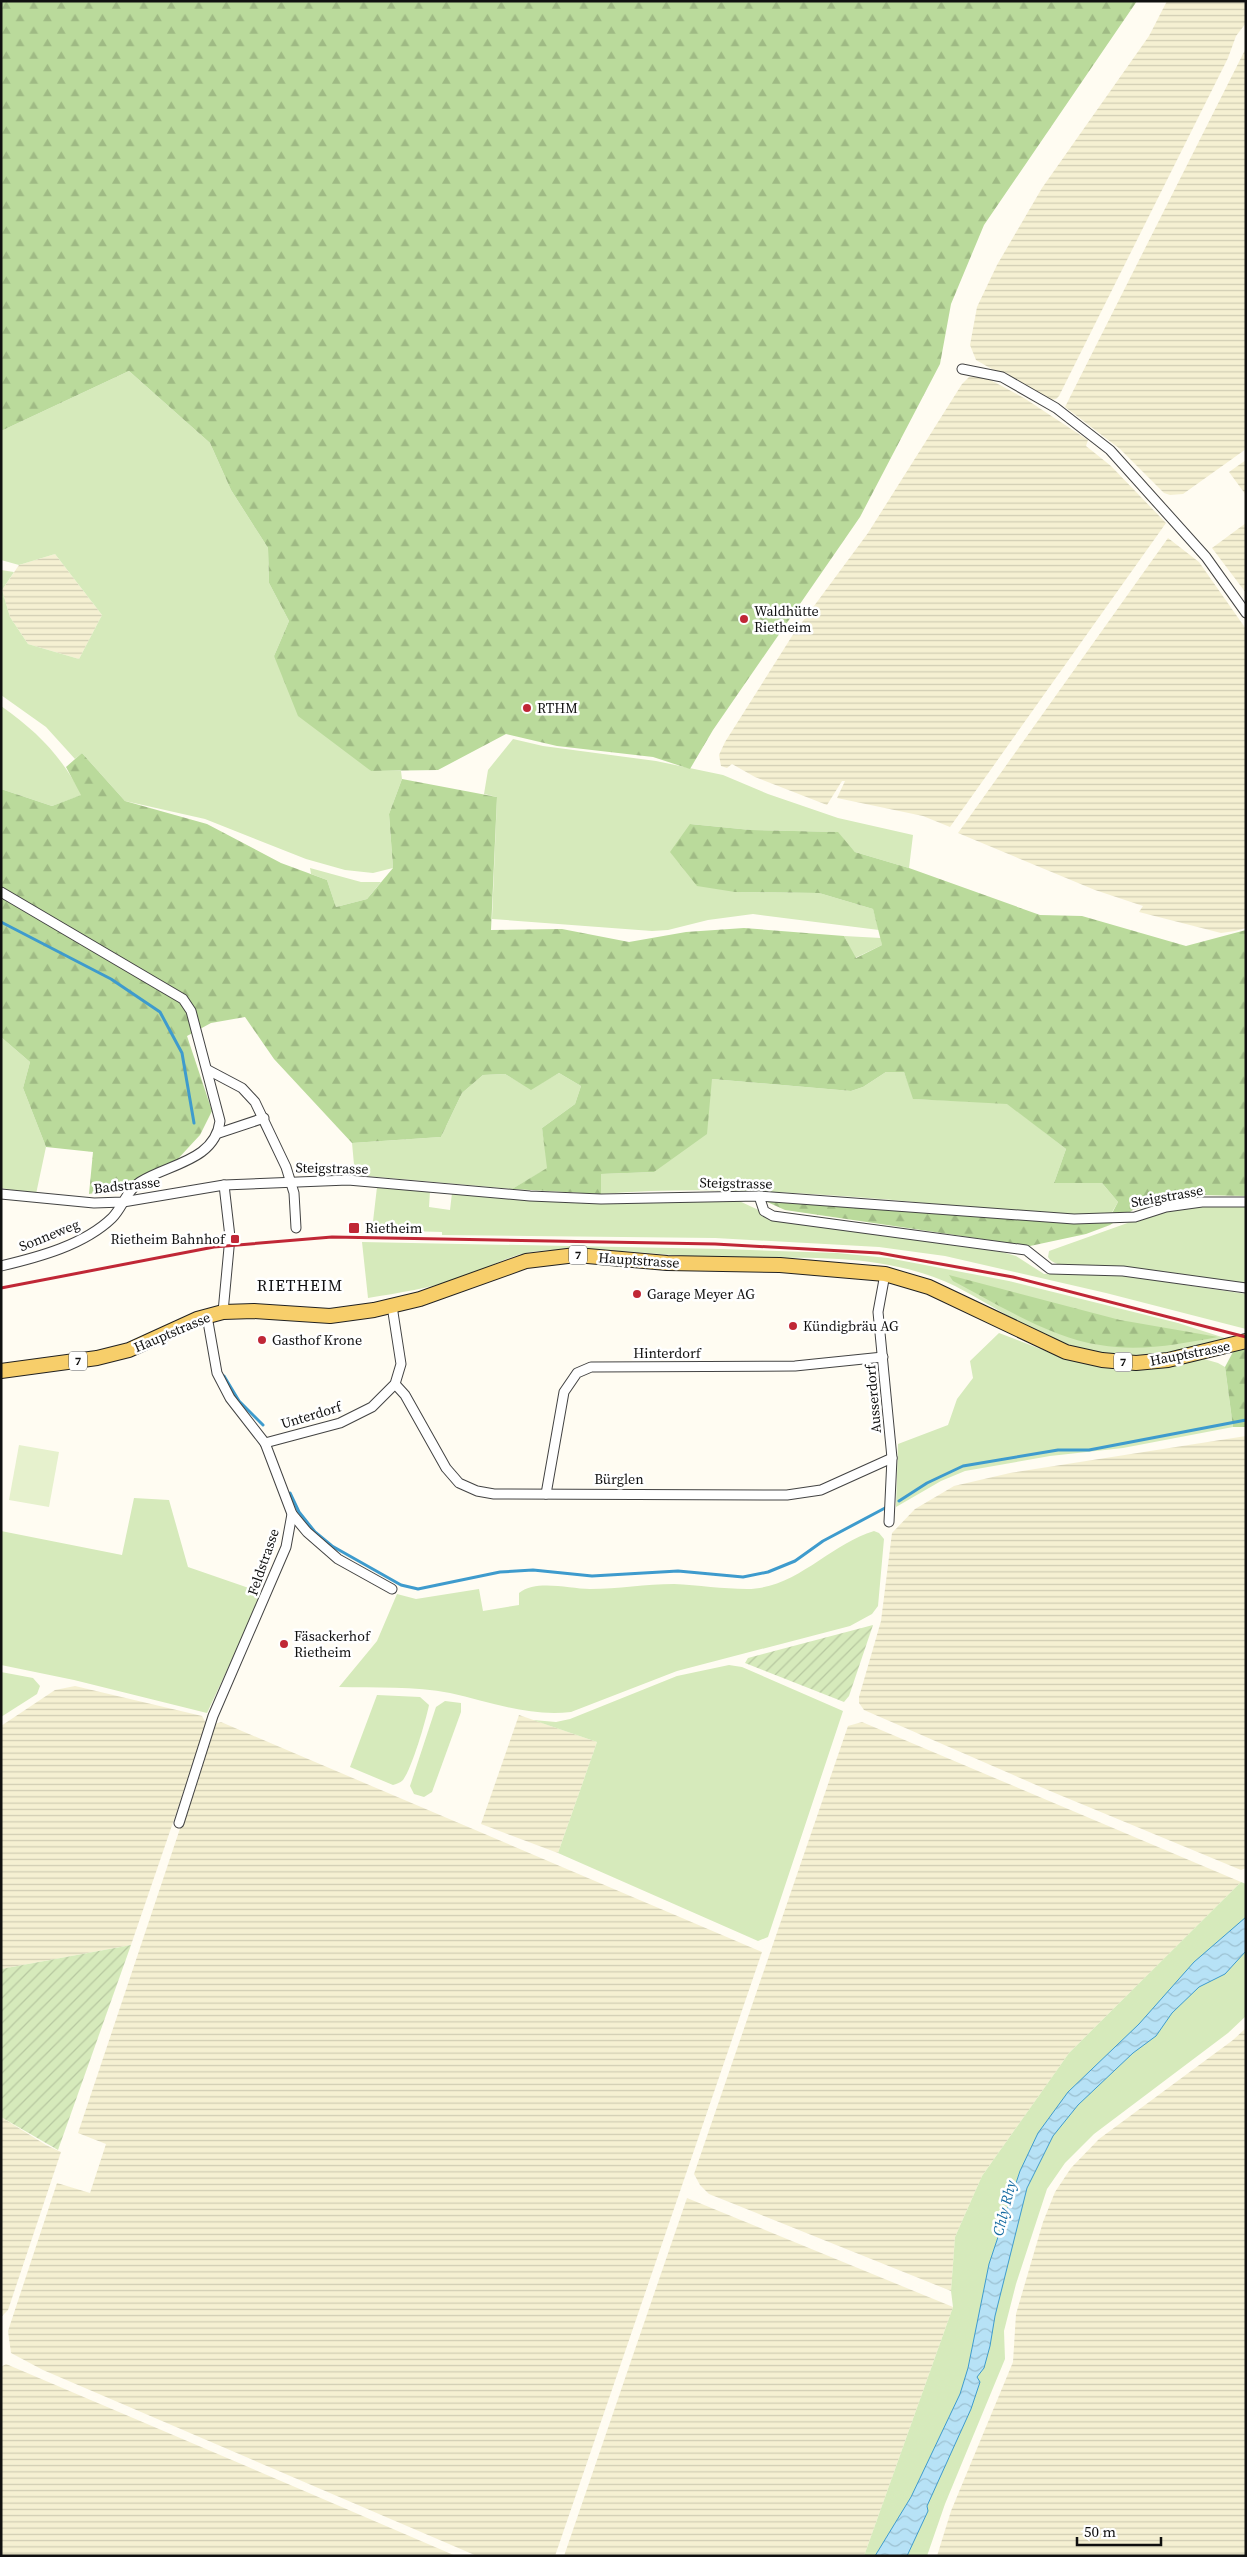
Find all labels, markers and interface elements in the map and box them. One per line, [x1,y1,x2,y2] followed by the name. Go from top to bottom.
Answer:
[754,601,819,637] place label: Waldhütte Rietheim
[738,613,750,625] marker: Waldhütte Rietheim
[537,698,578,718] place label: RTHM
[521,702,533,714] marker: RTHM
[295,1157,369,1179] street label: Steigstrasse
[93,1172,161,1198] street label: Badstrasse
[699,1172,773,1194] street label: Steigstrasse
[1129,1180,1205,1212] street label: Steigstrasse
[16,1214,82,1256] street label: Sonneweg
[365,1218,423,1238] place label: Rietheim
[347,1221,361,1235] marker: Rietheim
[111,1229,226,1249] place label: Rietheim Bahnhof
[229,1233,241,1245] marker: Rietheim Bahnhof
[569,1246,587,1264] road number: 7
[598,1247,680,1273] street label: Hauptstrasse
[257,1274,343,1296] district label: RIETHEIM
[647,1284,755,1304] place label: Garage Meyer AG
[631,1288,643,1300] marker: Garage Meyer AG
[131,1307,213,1357] street label: Hauptstrasse
[803,1316,899,1336] place label: Kündigbräu AG
[787,1320,799,1332] marker: Kündigbräu AG
[272,1330,362,1350] place label: Gasthof Krone
[256,1334,268,1346] marker: Gasthof Krone
[1148,1335,1232,1371] street label: Hauptstrasse
[633,1343,702,1363] street label: Hinterdorf
[69,1352,87,1370] road number: 7
[1114,1352,1132,1371] road number: 7
[860,1363,886,1434] street label: Ausserdorf
[278,1396,345,1434] street label: Unterdorf
[594,1469,644,1489] street label: Bürglen
[242,1526,284,1598] street label: Feldstrasse
[294,1626,371,1662] place label: Fäsackerhof Rietheim
[278,1638,290,1650] marker: Fäsackerhof Rietheim
[987,2177,1021,2238] water label: Chly Rhy
[1077,2514,1161,2546] scale bar
[1084,2521,1116,2542] text: 50 m

